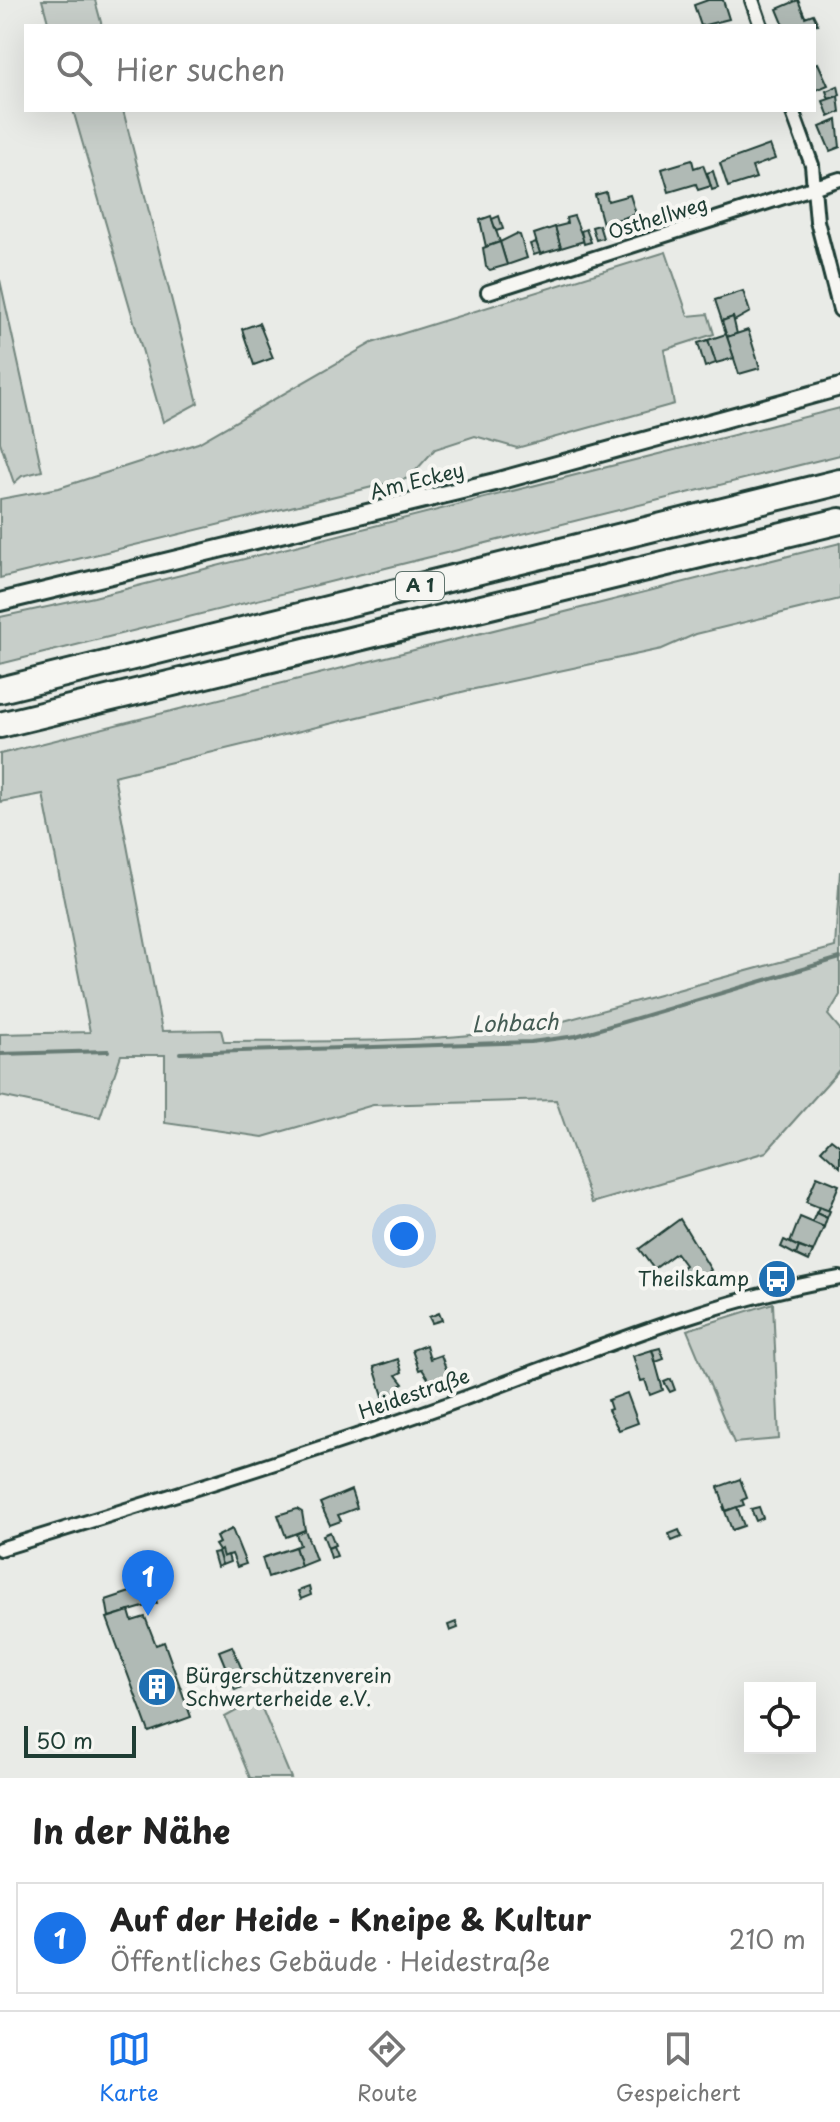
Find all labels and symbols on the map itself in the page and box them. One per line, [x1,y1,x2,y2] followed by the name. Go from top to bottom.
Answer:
[604,188,711,246] street label: Osthellweg
[367,454,467,506] street label: Am Eckey
[396,572,444,600] road number: A 1
[471,1003,560,1040] water label: Lohbach
[384,1216,424,1256] your location
[756,1258,798,1300] bus stop icon: Theilskamp
[638,1263,749,1293] place label: Theilskamp
[354,1360,473,1426] street label: Heidestraße
[122,1550,174,1616] pin: 1
[185,1660,392,1713] place label: Bürgerschützenverein Schwerterheide e.V.
[136,1666,178,1708] building icon: Bürgerschützenverein Schwerterheide e.V.
[24,1722,136,1758] scale bar

